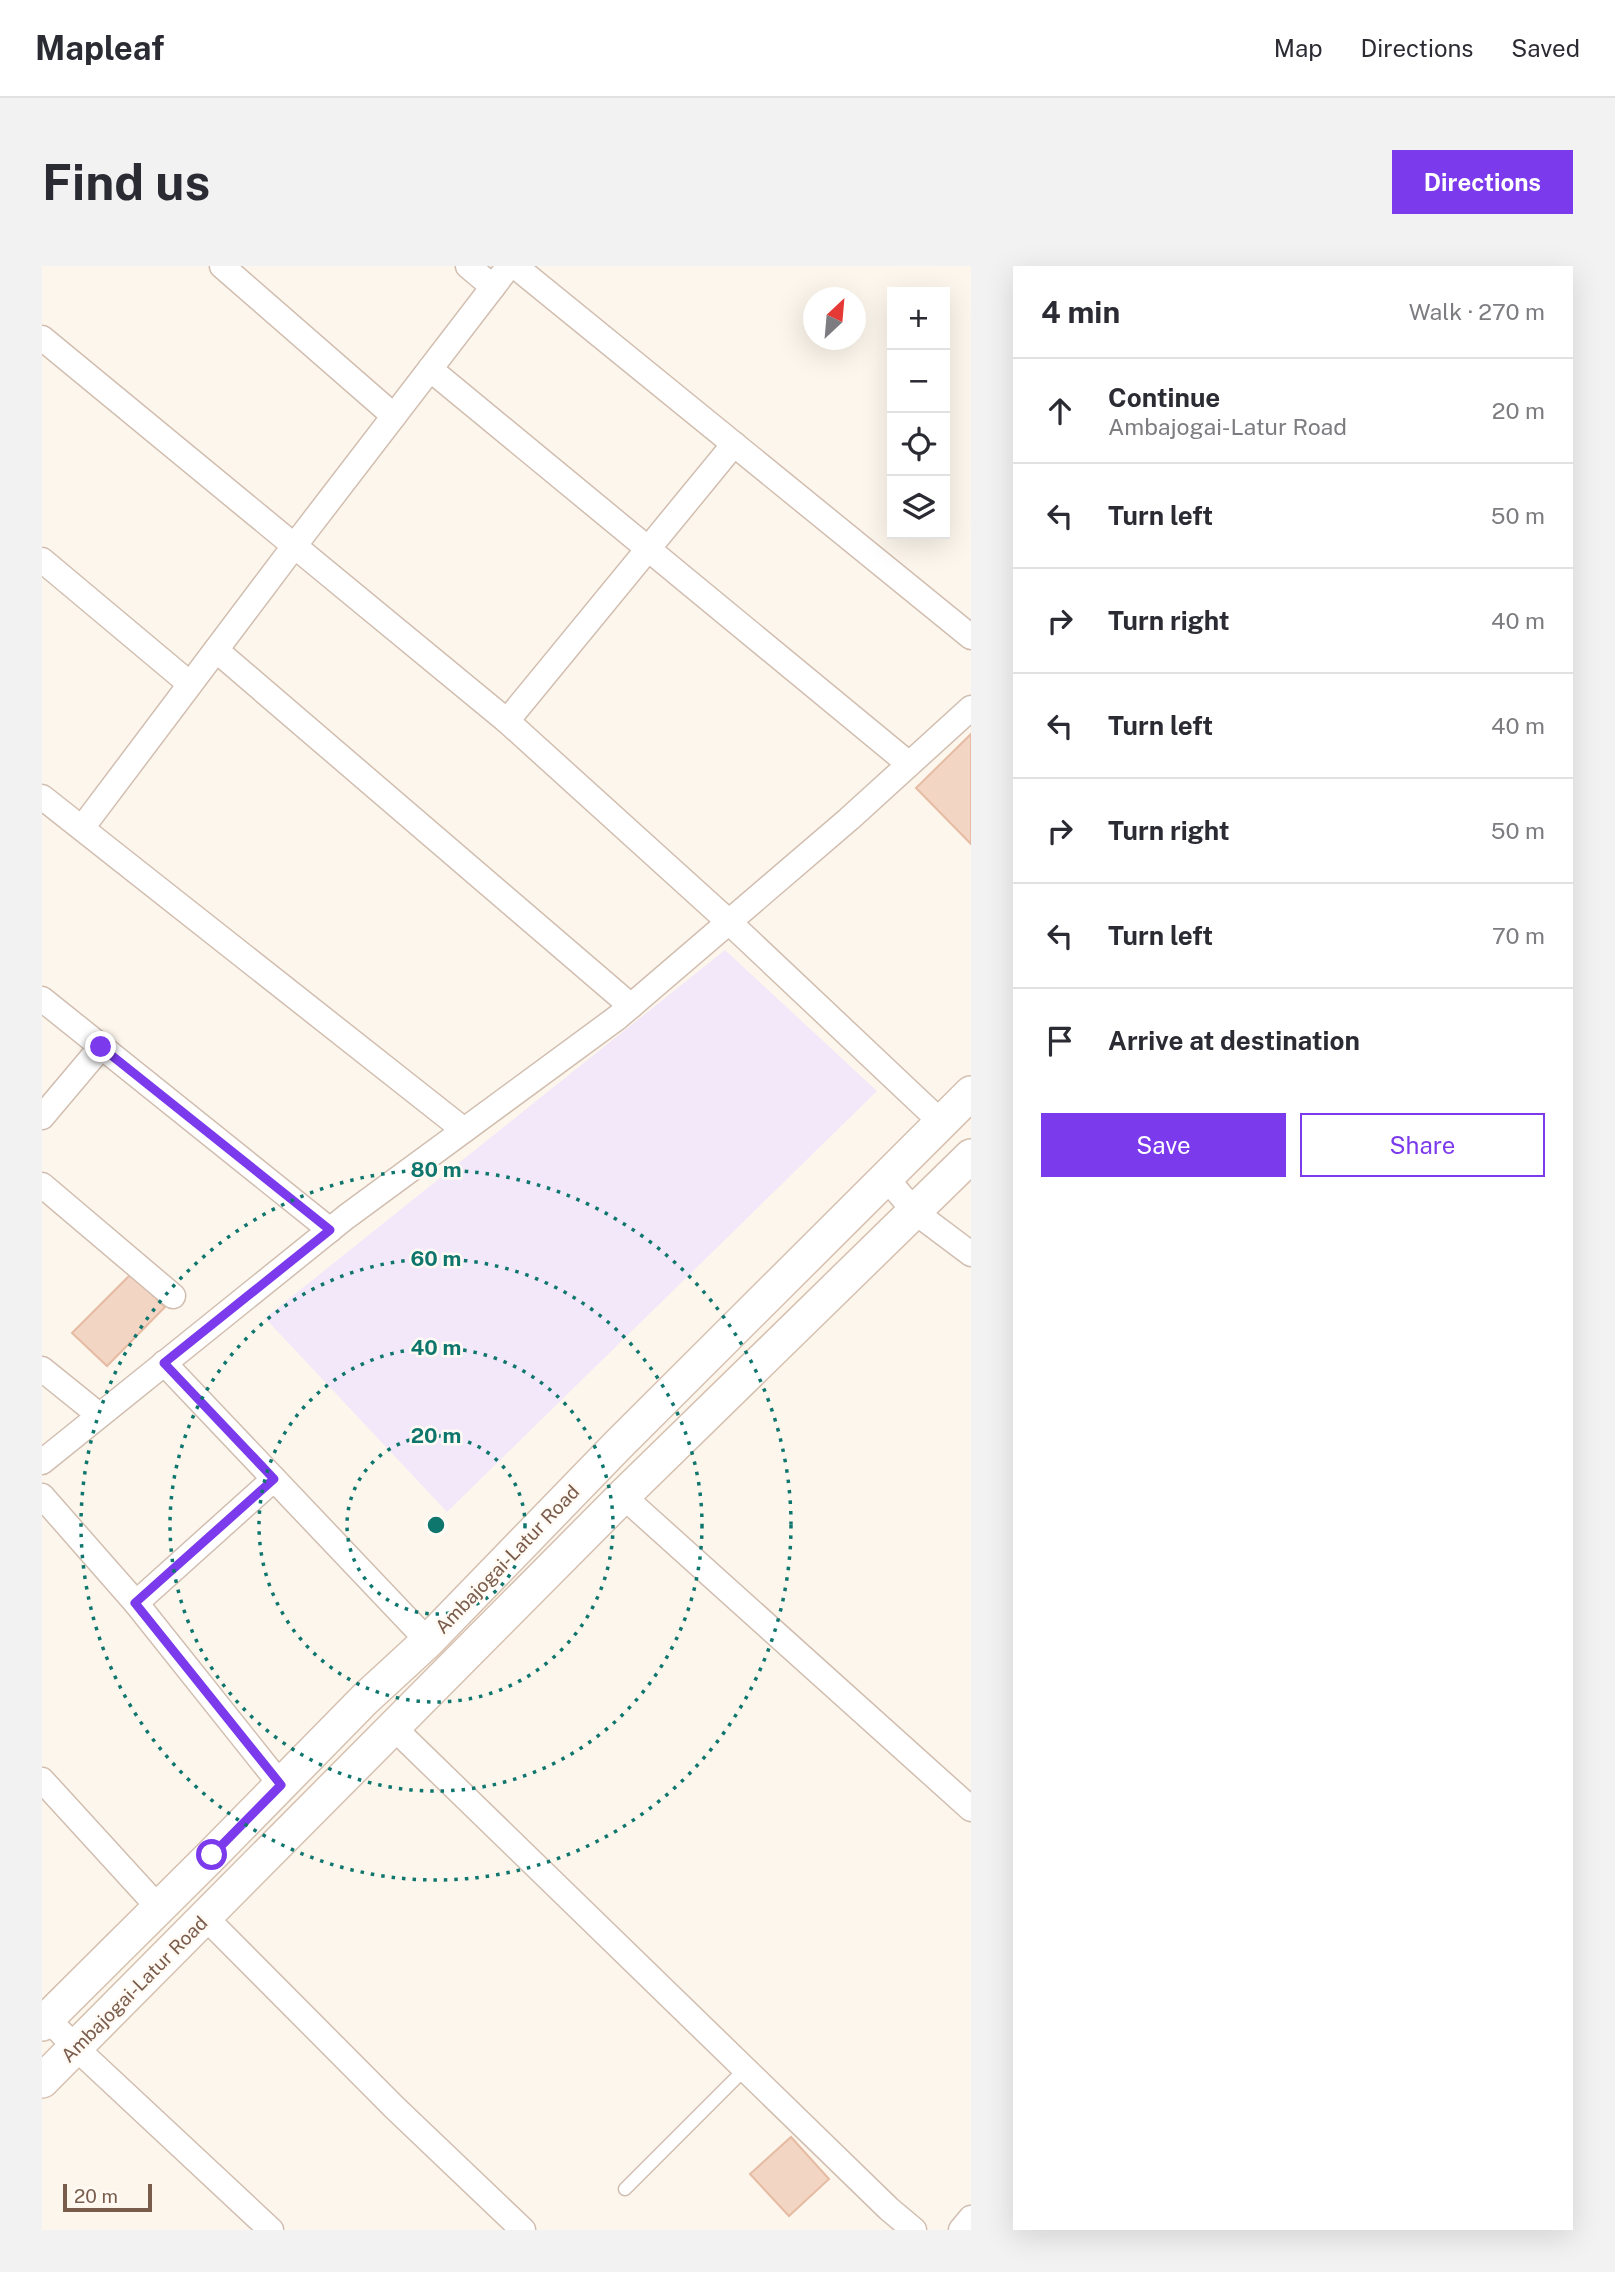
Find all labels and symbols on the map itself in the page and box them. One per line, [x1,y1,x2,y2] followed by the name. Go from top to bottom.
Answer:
[803,287,866,350] north arrow
[85,1031,116,1062] route end
[410,1157,462,1182] text: 80 m
[411,1246,461,1271] text: 60 m
[411,1335,461,1360] text: 40 m
[411,1423,461,1448] text: 20 m
[430,1480,584,1638] street label: Ambajogai-Latur Road
[424,1513,448,1537] centre of rings
[196,1839,227,1870] route start
[56,1911,212,2067] street label: Ambajogai-Latur Road
[63,2181,152,2213] scale bar

